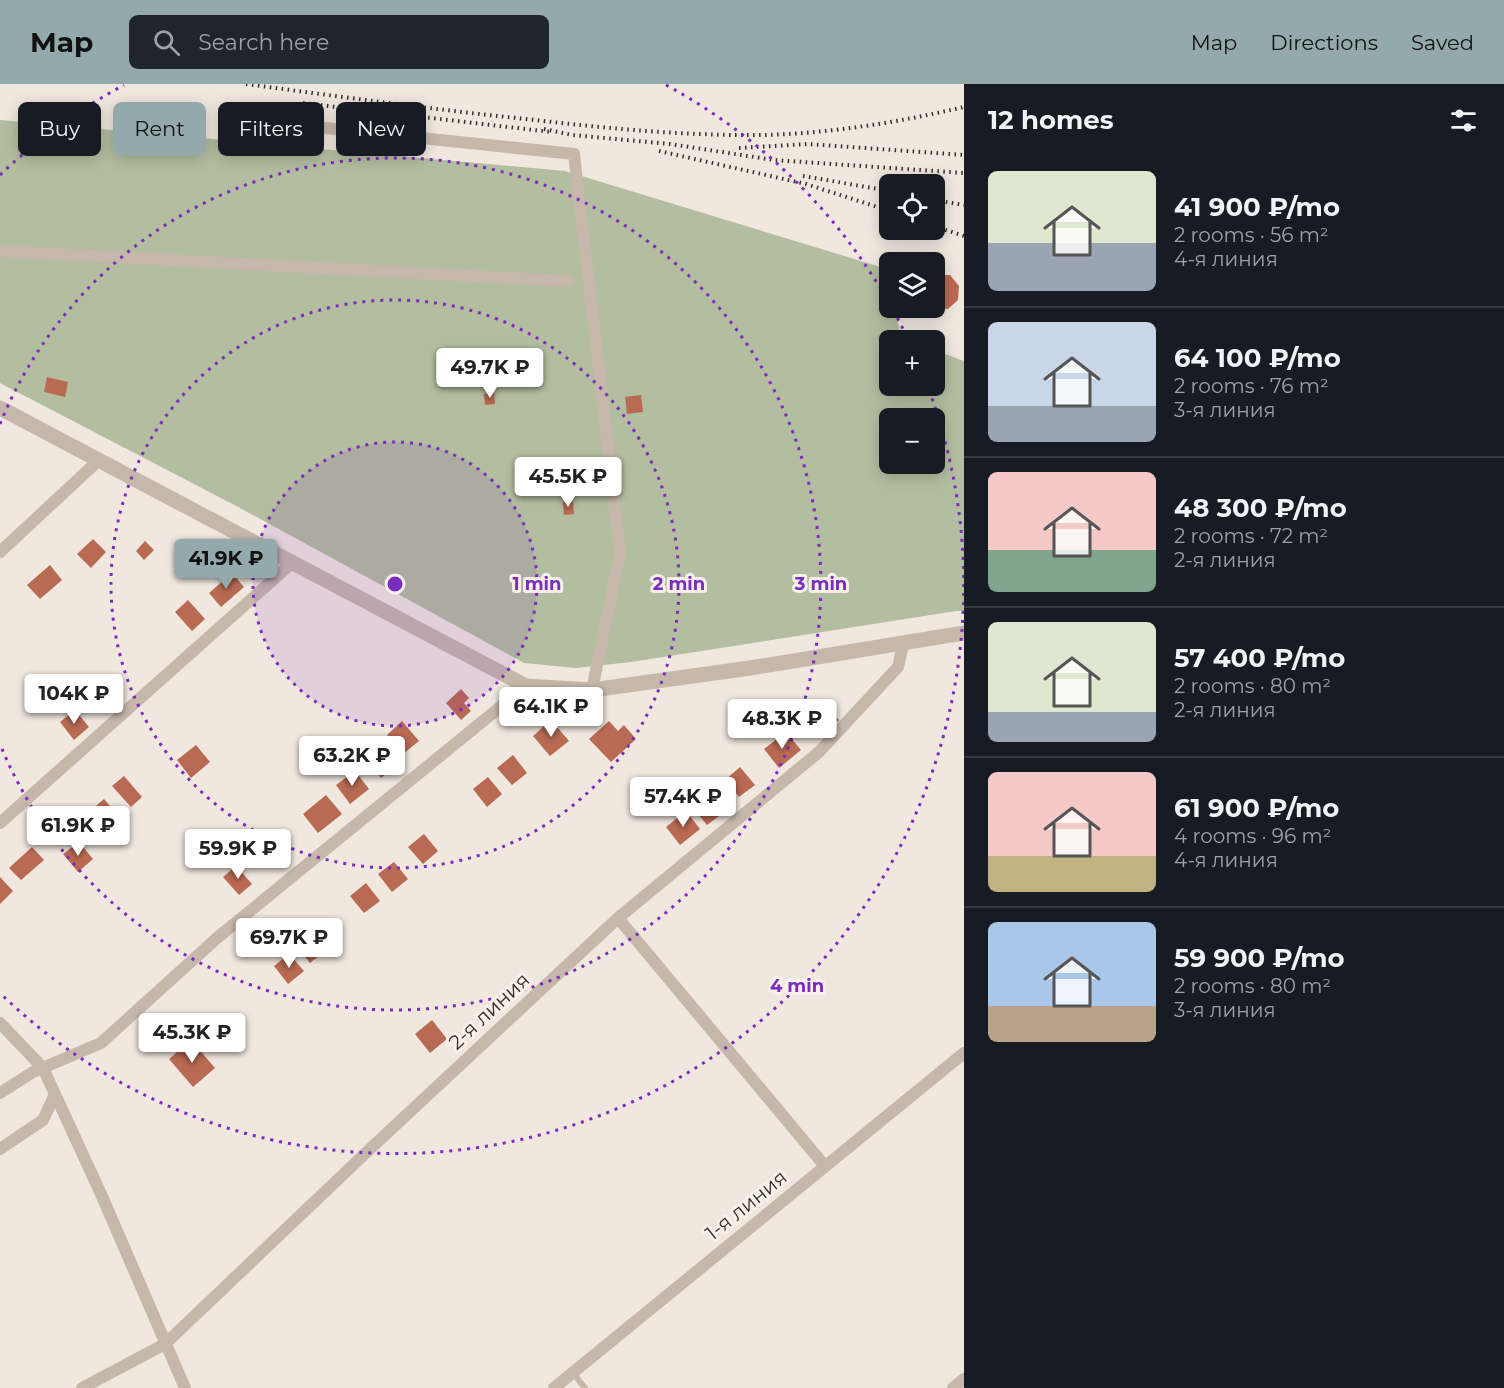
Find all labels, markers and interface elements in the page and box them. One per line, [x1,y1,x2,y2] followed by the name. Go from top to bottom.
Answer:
[129,15,549,69] search box
[30,25,93,59] text: Map
[150,26,183,59] icon: search
[198,29,329,56] text: Search here
[1191,30,1237,55] text: Map
[1270,30,1378,55] text: Directions
[1411,30,1474,55] text: Saved
[18,102,101,156] chip: Buy
[113,102,206,156] chip: Rent
[218,102,324,156] chip: Filters
[336,102,426,156] chip: New
[988,104,1114,136] text: 12 homes
[1447,104,1480,137] icon: filters
[879,174,945,474] map controls
[879,174,945,240] button: locate
[1174,191,1340,223] text: 41 900 ₽/mo
[1036,195,1108,267] icon: home
[1174,223,1329,247] text: 2 rooms · 56 m²
[1174,247,1278,271] text: 4-я линия
[879,252,945,318] button: layers
[879,330,945,396] button: +
[1174,342,1341,374] text: 64 100 ₽/mo
[1036,346,1108,418] icon: home
[435,348,545,399] pin: 49.7K ₽
[450,355,530,379] text: 49.7K ₽
[1174,374,1329,398] text: 2 rooms · 76 m²
[1174,398,1276,422] text: 3-я линия
[879,408,945,474] button: −
[513,457,623,508] pin: 45.5K ₽
[529,464,607,488] text: 45.5K ₽
[1174,492,1347,524] text: 48 300 ₽/mo
[1036,496,1108,568] icon: home
[1174,524,1328,548] text: 2 rooms · 72 m²
[171,539,281,590] pin: 41.9K ₽
[188,546,264,570] text: 41.9K ₽
[1174,548,1276,572] text: 2-я линия
[513,573,561,595] text: 1 min
[653,573,705,595] text: 2 min
[794,573,847,595] text: 3 min
[385,574,405,594] centre of rings
[1174,642,1345,674] text: 57 400 ₽/mo
[1036,646,1108,718] icon: home
[25,674,123,725] pin: 104K ₽
[1174,674,1331,698] text: 2 rooms · 80 m²
[38,681,110,705] text: 104K ₽
[496,687,606,738] pin: 64.1K ₽
[513,694,589,718] text: 64.1K ₽
[1174,698,1276,722] text: 2-я линия
[727,699,837,750] pin: 48.3K ₽
[742,706,822,730] text: 48.3K ₽
[297,736,407,787] pin: 63.2K ₽
[313,743,391,767] text: 63.2K ₽
[628,777,738,828] pin: 57.4K ₽
[644,784,722,808] text: 57.4K ₽
[1174,792,1339,824] text: 61 900 ₽/mo
[1036,796,1108,868] icon: home
[23,806,133,857] pin: 61.9K ₽
[41,813,115,837] text: 61.9K ₽
[1174,824,1331,848] text: 4 rooms · 96 m²
[183,829,293,880] pin: 59.9K ₽
[199,836,277,860] text: 59.9K ₽
[1174,848,1278,872] text: 4-я линия
[234,918,344,969] pin: 69.7K ₽
[250,925,328,949] text: 69.7K ₽
[1174,942,1345,974] text: 59 900 ₽/mo
[1036,946,1108,1018] icon: home
[444,968,534,1054] street label: 2-я линия
[1174,974,1331,998] text: 2 rooms · 80 m²
[770,975,824,997] text: 4 min
[1174,998,1276,1022] text: 3-я линия
[137,1013,247,1064] pin: 45.3K ₽
[153,1020,231,1044] text: 45.3K ₽
[701,1165,791,1245] street label: 1-я линия

